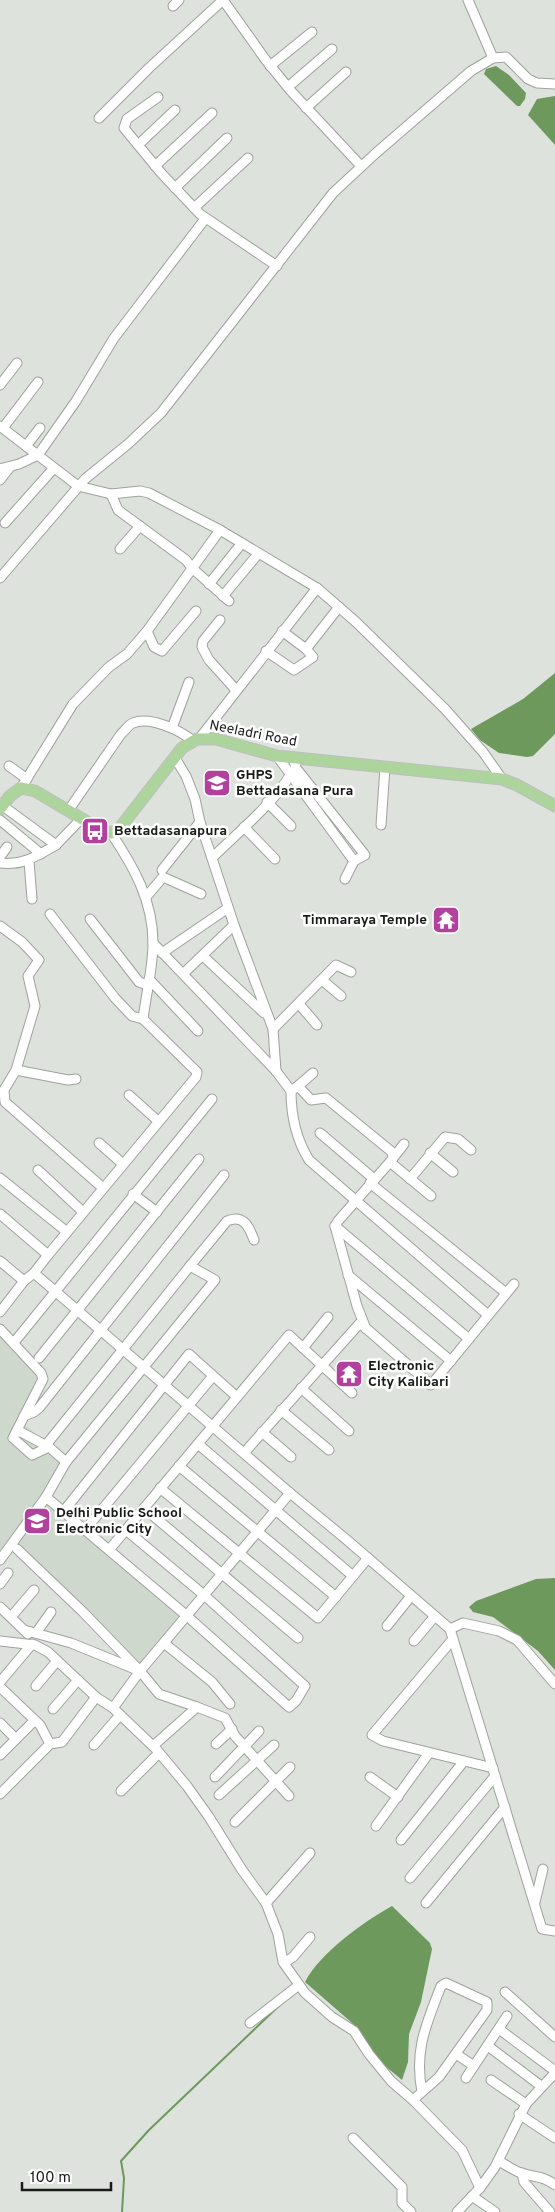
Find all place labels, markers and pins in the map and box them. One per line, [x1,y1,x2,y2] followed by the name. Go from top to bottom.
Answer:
[236,767,353,800] place label: GHPS Bettadasana Pura
[202,768,232,798] school or university icon: GHPS Bettadasana Pura
[80,816,110,846] bus stop icon: Bettadasanapura
[114,823,227,840] place label: Bettadasanapura
[431,905,461,935] temple icon: Timmaraya Temple
[302,912,427,929] place label: Timmaraya Temple
[368,1358,449,1391] place label: Electronic City Kalibari
[334,1359,364,1389] temple icon: Electronic City Kalibari
[56,1505,182,1538] place label: Delhi Public School Electronic City
[22,1506,52,1536] school or university icon: Delhi Public School Electronic City

